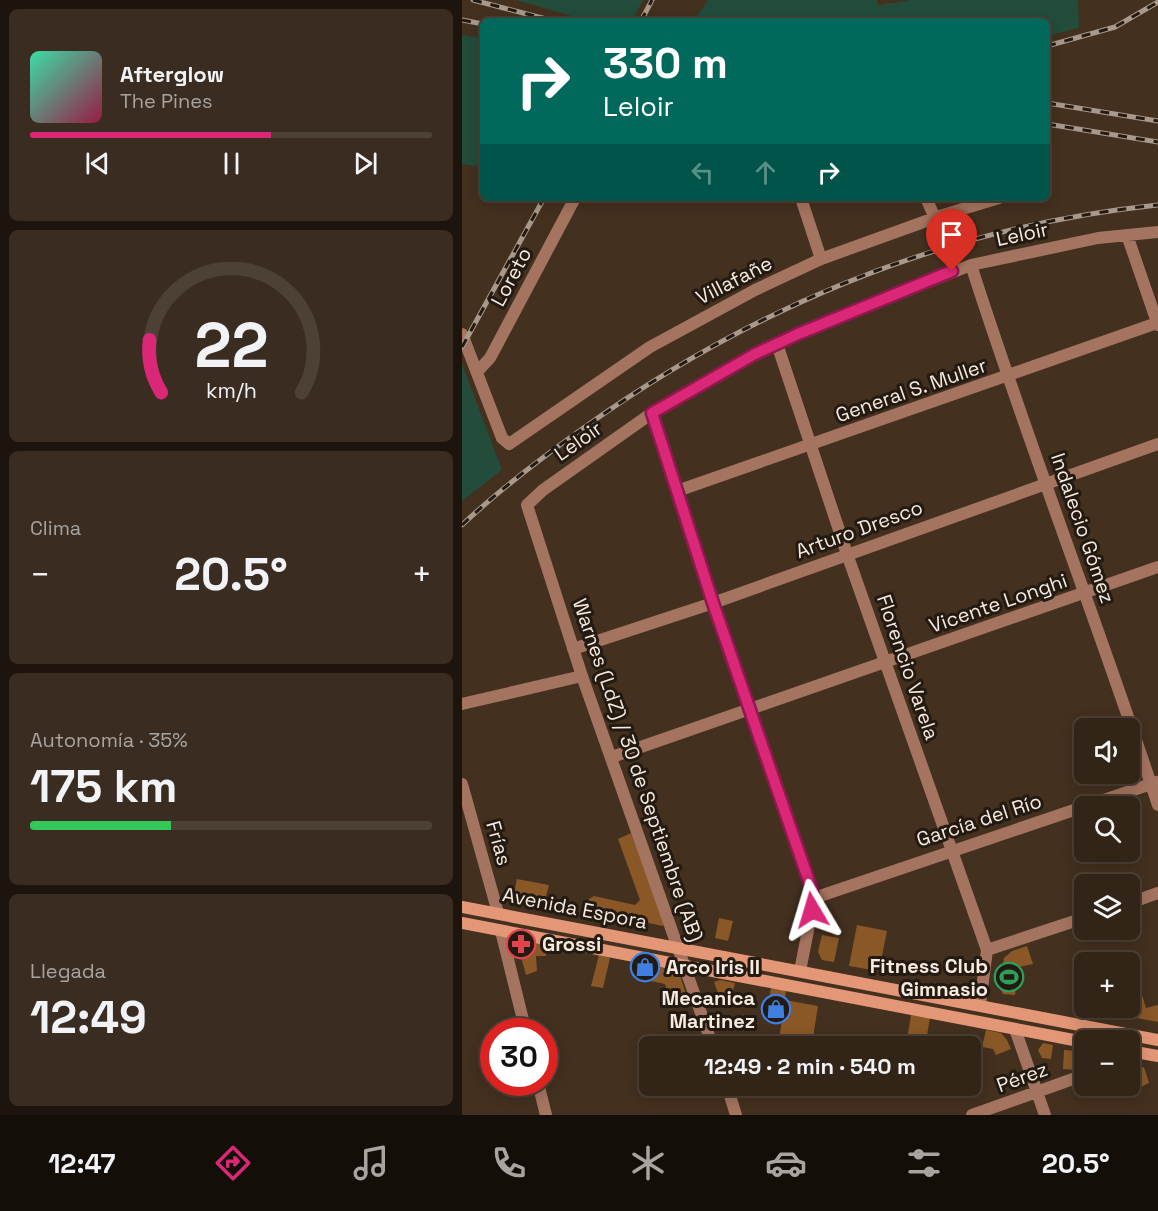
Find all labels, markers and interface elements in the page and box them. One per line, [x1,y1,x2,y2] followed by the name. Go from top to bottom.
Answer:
[603,37,728,90] text: 330 m
[504,42,582,120] icon: right
[120,60,224,88] text: Afterglow
[120,88,213,114] text: The Pines
[603,89,674,124] text: Leloir
[81,147,114,180] icon: previous
[215,147,248,180] icon: pause
[349,147,382,180] icon: next
[686,156,719,189] icon: left
[749,156,782,189] icon: ahead
[812,156,845,189] icon: right
[926,209,977,271] pin
[994,216,1050,252] street label: Leloir
[935,218,968,251] icon: arrive
[485,243,537,311] street label: Loreto
[691,250,777,310] street label: Villafañe
[194,306,268,385] text: 22
[832,352,990,428] street label: General S. Muller
[205,378,257,405] text: km/h
[549,415,607,467] street label: Leloir
[1045,449,1121,607] street label: Indalecio Gómez
[792,494,926,564] street label: Arturo Dresco
[30,515,81,541] text: Clima
[174,546,288,603] text: 20.5°
[30,554,50,596] text: −
[412,554,432,596] text: +
[926,567,1070,639] street label: Vicente Longhi
[871,591,945,743] street label: Florencio Varela
[567,595,709,945] street label: Warnes (LdZ) / 30 de Septiembre (AB)
[1074,718,1140,1096] map controls
[1074,718,1140,784] button: sound
[30,727,188,753] text: Autonomía · 35%
[30,758,178,815] text: 175 km
[913,788,1045,852] street label: García del Río
[1074,796,1140,862] button: search
[480,818,518,868] street label: Frías
[1074,874,1140,940] button: layers
[780,878,844,942] position arrow
[500,881,650,935] street label: Avenida Espora
[505,928,537,960] pharmacy icon: Grossi
[542,931,601,957] place label: Grossi
[629,951,661,983] shop icon: Arco Iris II
[1074,952,1140,1018] button: +
[870,953,988,1002] place label: Fitness Club Gimnasio
[666,954,760,980] place label: Arco Iris II
[30,958,106,984] text: Llegada
[993,961,1025,993] sports icon: Fitness Club Gimnasio
[662,985,755,1034] place label: Mecanica Martinez
[30,989,147,1046] text: 12:49
[760,993,792,1025] shop icon: Mecanica Martinez
[480,1018,558,1096] speed limit sign: 30
[1074,1030,1140,1096] button: −
[704,1052,916,1080] text: 12:49 · 2 min · 540 m
[993,1056,1051,1098] street label: Pérez
[212,1142,254,1184] icon: directions
[350,1142,392,1184] icon: music
[488,1142,530,1184] icon: phone
[627,1142,669,1184] icon: climate
[765,1142,807,1184] icon: car
[903,1142,945,1184] icon: filters
[48,1146,115,1181] text: 12:47
[1042,1146,1110,1181] text: 20.5°

